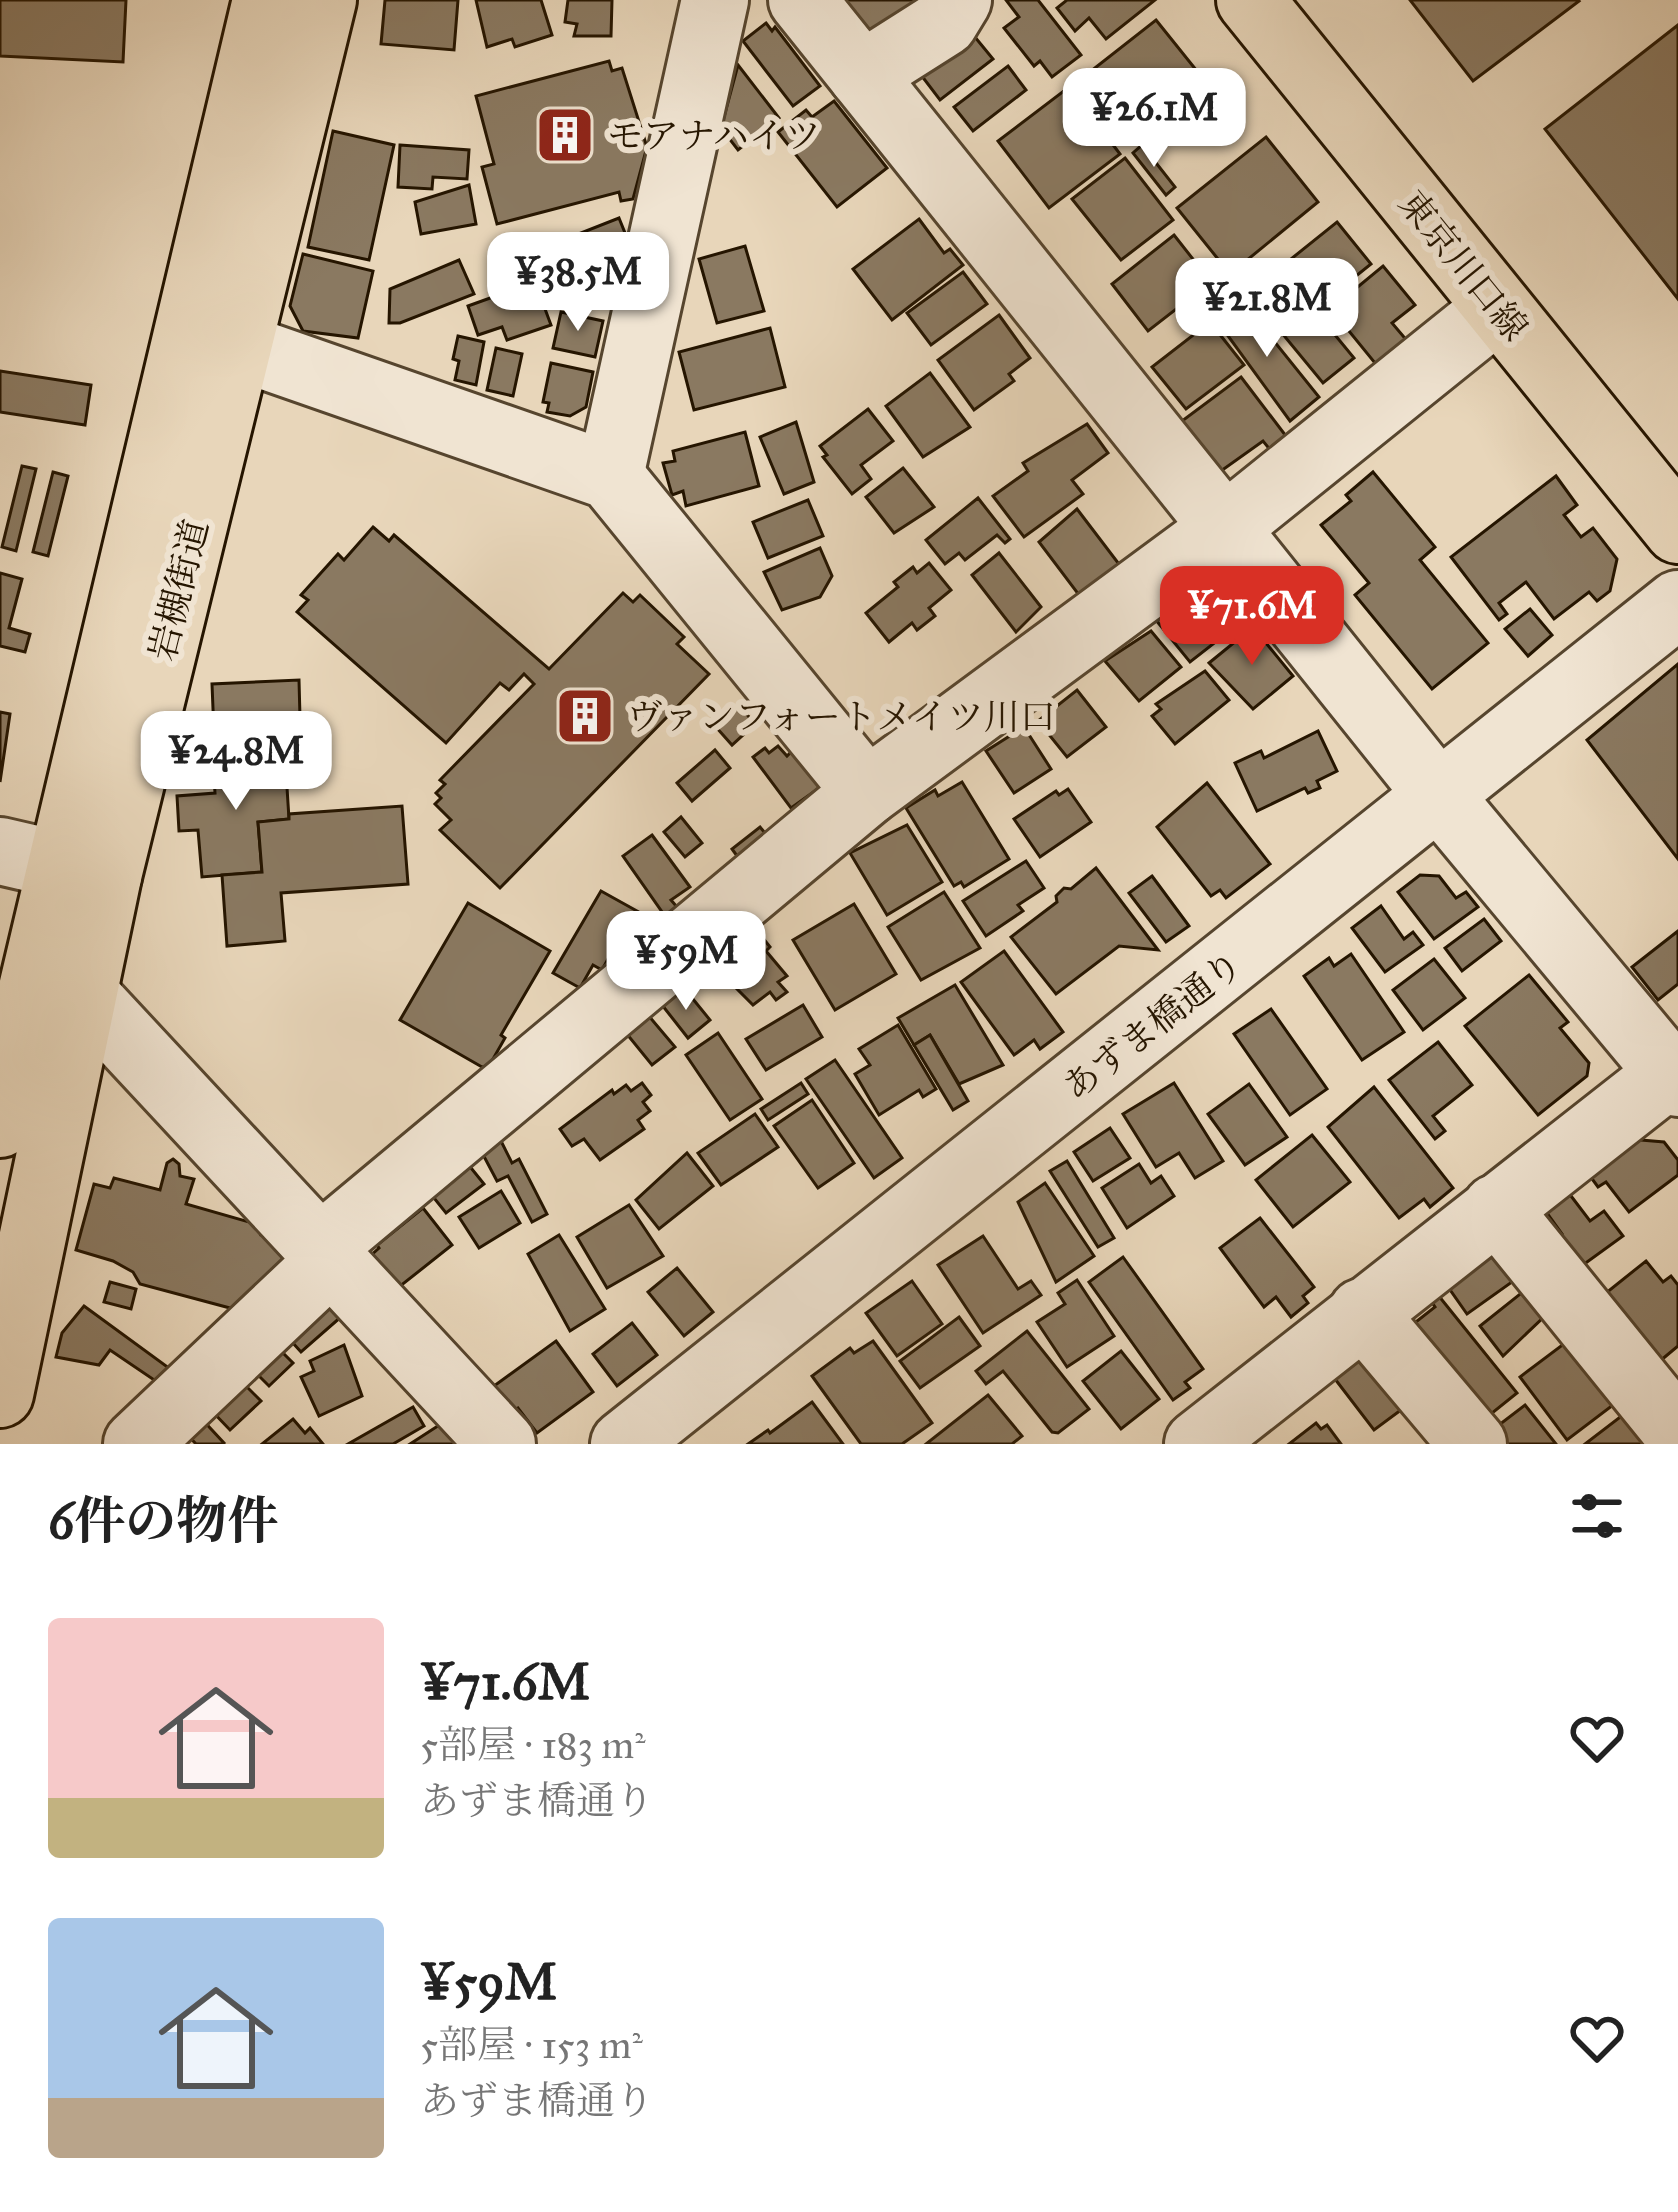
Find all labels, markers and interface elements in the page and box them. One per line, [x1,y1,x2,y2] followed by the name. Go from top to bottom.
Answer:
[1056,68,1252,170] pin: ¥26.1M
[1090,83,1218,131] text: ¥26.1M
[534,104,596,166] building icon: モアナハイツ
[607,114,821,158] place label: モアナハイツ
[1389,182,1537,349] street label: 東京川口線
[480,232,676,334] pin: ¥38.5M
[514,247,642,295] text: ¥38.5M
[1169,258,1365,360] pin: ¥21.8M
[1202,273,1332,321] text: ¥21.8M
[140,515,218,665] street label: 岩槻街道
[1154,566,1350,668] pin: ¥71.6M
[1187,581,1317,629] text: ¥71.6M
[554,685,616,747] building icon: ヴァンフォートメイツ川口
[627,695,1056,739] place label: ヴァンフォートメイツ川口
[138,711,334,813] pin: ¥24.8M
[168,726,304,774] text: ¥24.8M
[615,911,757,1013] pin: ¥59M
[634,926,738,974] text: ¥59M
[1054,942,1251,1110] street label: あずま橋通り
[1564,1483,1630,1549] icon: filters
[48,1490,278,1552] text: 6件の物件
[420,1651,590,1713] text: ¥71.6M
[144,1666,288,1810] icon: home
[1564,1705,1630,1771] icon: heart
[420,1721,646,1769] text: 5部屋 · 183 m²
[420,1777,654,1825] text: あずま橋通り
[420,1951,557,2013] text: ¥59M
[144,1966,288,2110] icon: home
[1564,2005,1630,2071] icon: heart
[420,2021,643,2069] text: 5部屋 · 153 m²
[420,2077,654,2125] text: あずま橋通り

